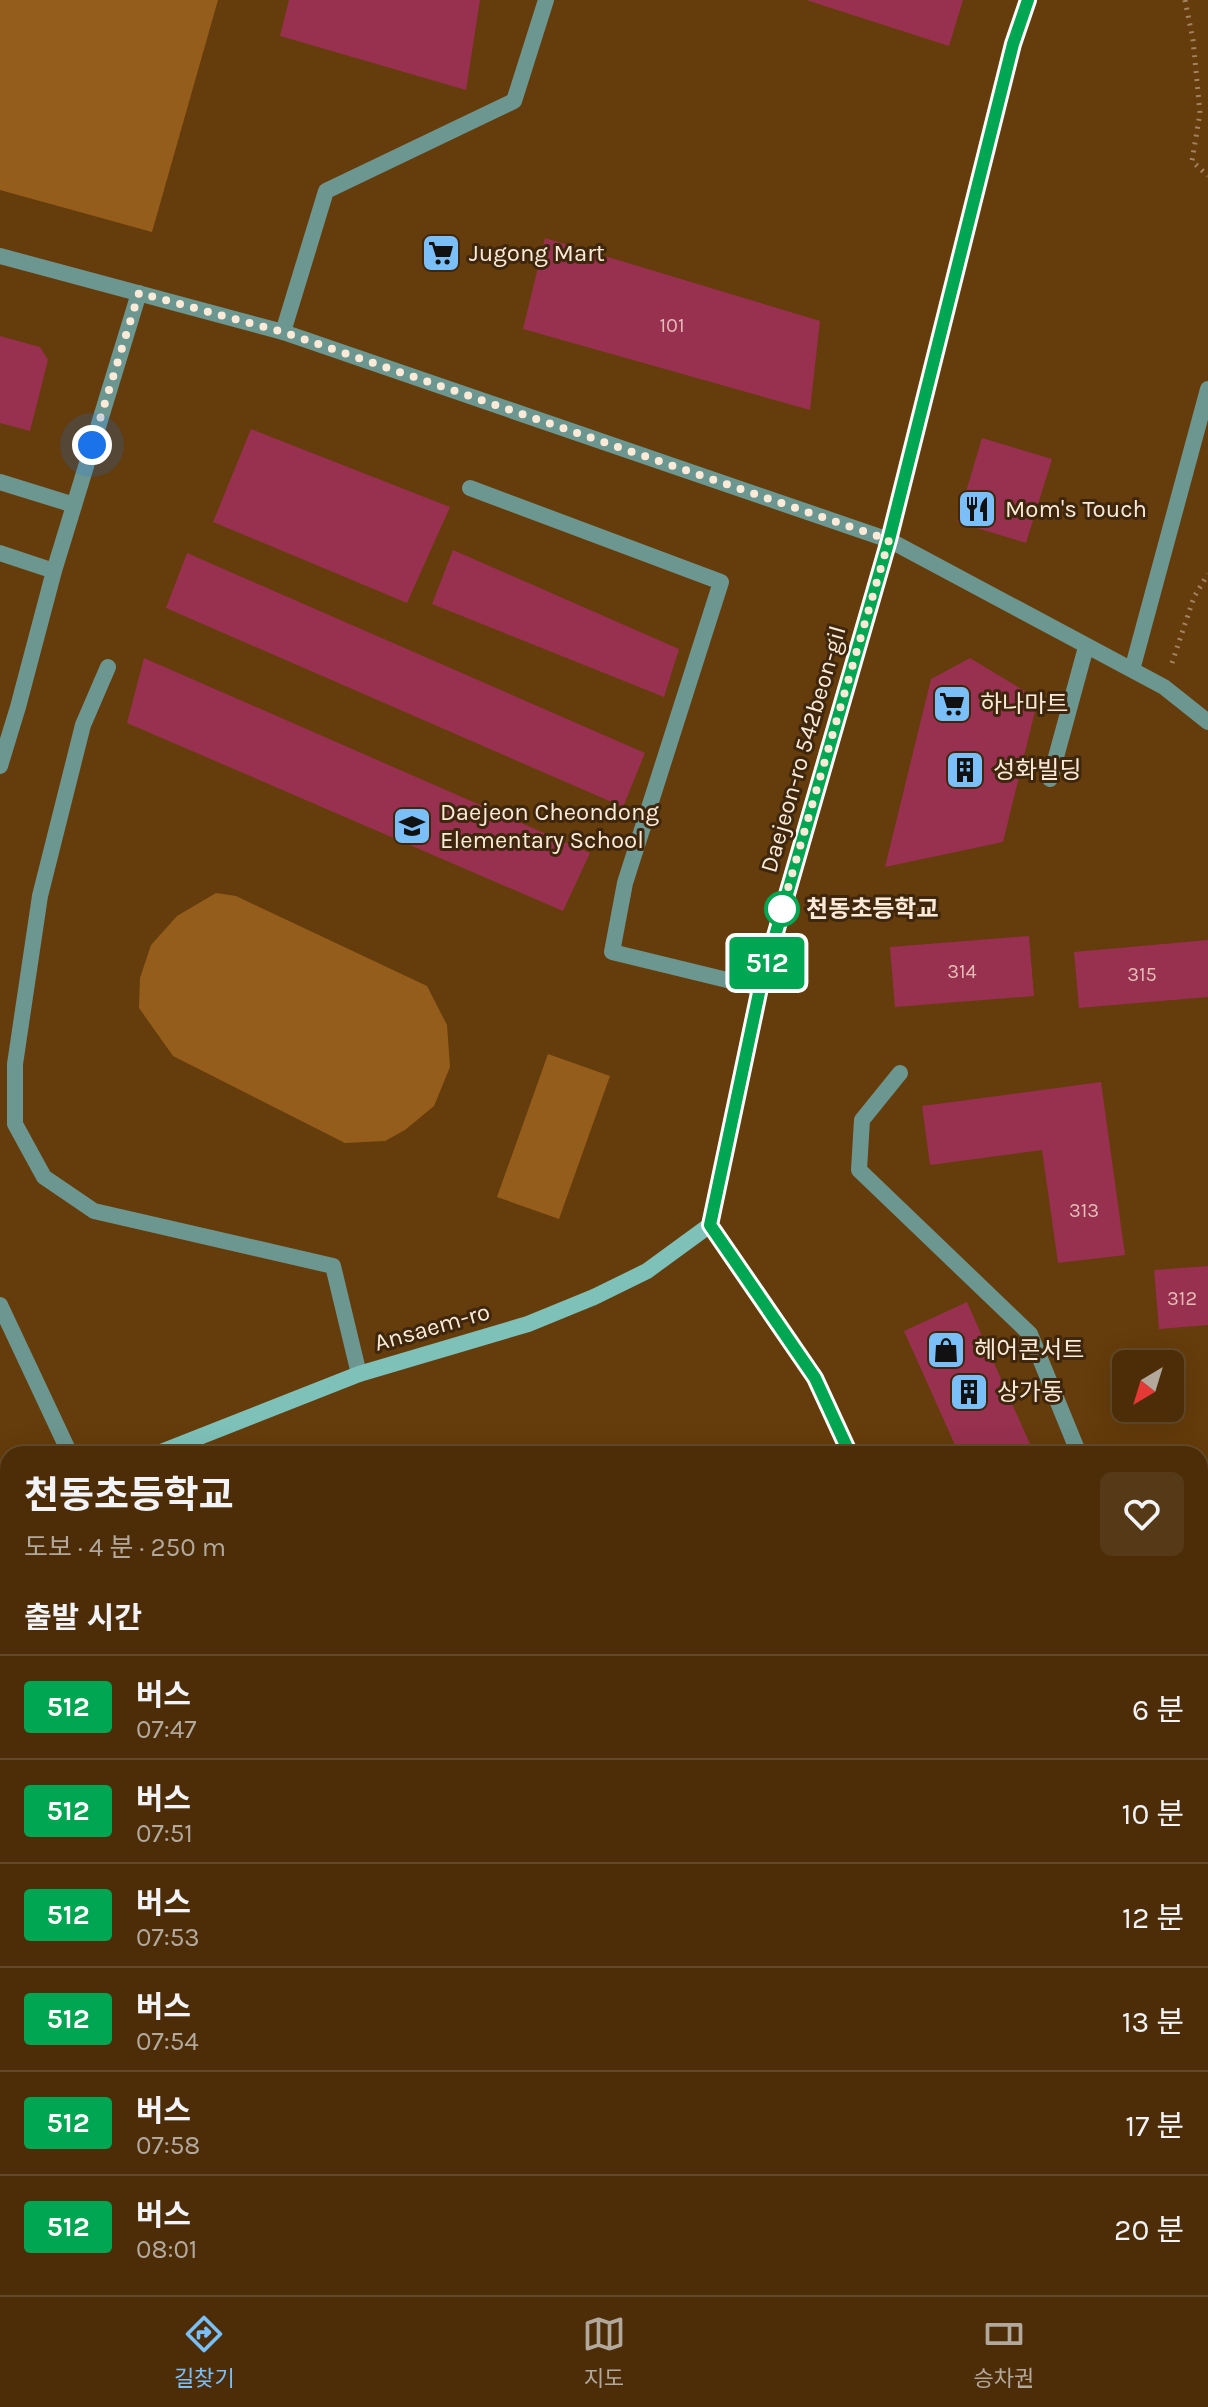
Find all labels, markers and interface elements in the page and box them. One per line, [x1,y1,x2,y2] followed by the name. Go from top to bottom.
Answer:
[420,232,462,274] supermarket icon: Jugong Mart
[469,239,605,267] place label: Jugong Mart
[659,314,685,337] house number: 101
[72,425,112,465] your location
[956,488,998,530] restaurant icon: Mom's Touch
[1005,495,1147,523] place label: Mom's Touch
[754,622,852,876] street label: Daejeon-ro 542beon-gil
[931,683,973,725] supermarket icon: 하나마트
[980,690,1068,718] place label: 하나마트
[944,749,986,791] building icon: 성화빌딩
[993,756,1081,784] place label: 성화빌딩
[440,798,659,854] place label: Daejeon Cheondong Elementary School
[391,805,433,847] school or university icon: Daejeon Cheondong Elementary School
[765,892,799,926] marker: 천동초등학교
[806,895,938,923] place label: 천동초등학교
[721,937,813,989] line badge: 512
[745,946,789,979] text: 512
[947,960,977,983] house number: 314
[1127,963,1157,986] house number: 315
[1069,1199,1099,1222] house number: 313
[1167,1287,1197,1310] house number: 312
[371,1297,493,1357] street label: Ansaem-ro
[925,1329,967,1371] shop icon: 헤어콘서트
[974,1336,1084,1364] place label: 헤어콘서트
[1112,1350,1184,1422] north arrow
[1112,1350,1184,1422] map controls
[948,1371,990,1413] building icon: 상가동
[997,1378,1063,1406] place label: 상가동
[1100,1472,1184,1556] button: heart
[24,1473,234,1518] text: 천동초등학교
[24,1532,226,1563] text: 도보 · 4 분 · 250 m
[24,1600,142,1636] text: 출발 시간
[136,1677,191,1713] text: 버스
[46,1690,90,1723] text: 512
[1132,1692,1184,1728] text: 6 분
[136,1714,196,1745] text: 07:47
[136,1781,191,1817] text: 버스
[46,1794,90,1827] text: 512
[1122,1796,1184,1832] text: 10 분
[136,1818,193,1849] text: 07:51
[136,1885,191,1921] text: 버스
[46,1898,90,1931] text: 512
[1122,1900,1184,1936] text: 12 분
[136,1922,200,1953] text: 07:53
[136,1989,191,2025] text: 버스
[46,2002,90,2035] text: 512
[1122,2004,1184,2040] text: 13 분
[136,2026,199,2057] text: 07:54
[136,2093,191,2129] text: 버스
[46,2106,90,2139] text: 512
[1125,2108,1184,2144] text: 17 분
[136,2130,200,2161] text: 07:58
[136,2197,191,2233] text: 버스
[46,2210,90,2243] text: 512
[1114,2212,1184,2248] text: 20 분
[136,2234,197,2265] text: 08:01
[174,2312,234,2392] tab: 길찾기
[582,2312,626,2392] tab: 지도
[973,2312,1034,2392] tab: 승차권

